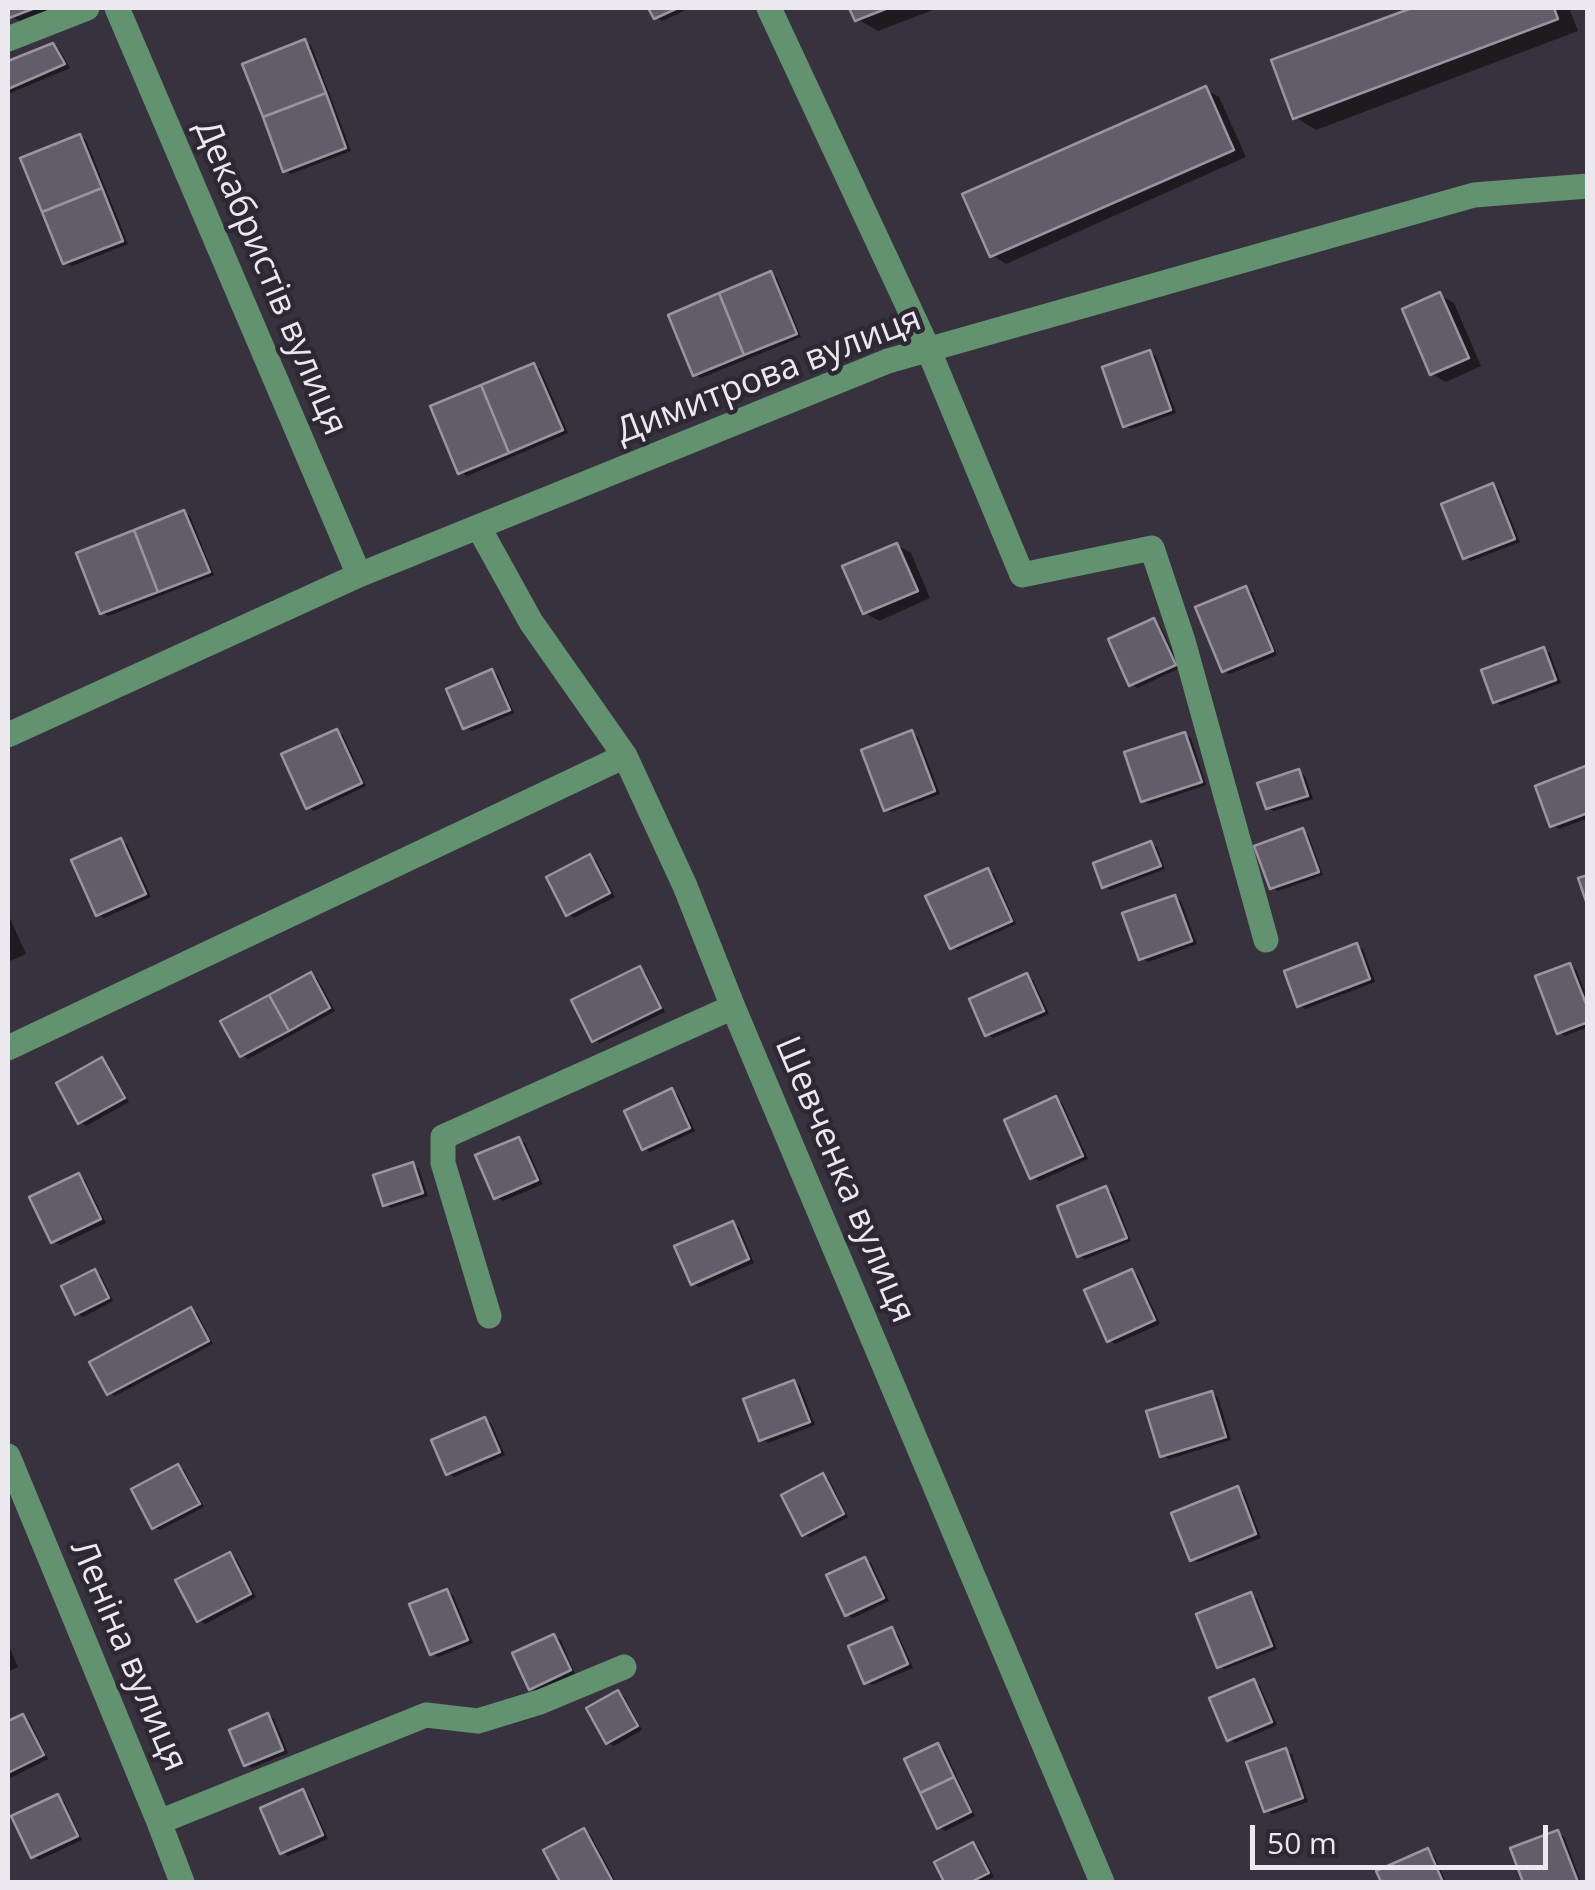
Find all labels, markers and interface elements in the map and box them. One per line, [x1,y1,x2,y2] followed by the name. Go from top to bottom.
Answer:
[185,114,355,442] street label: Декабристів вулиця
[611,299,927,453] street label: Димитрова вулиця
[765,1031,923,1329] street label: Шевченка вулиця
[60,1534,196,1778] street label: Леніна вулиця
[1255,1805,1552,1867] scale bar
[1267,1822,1337,1863] text: 50 m

